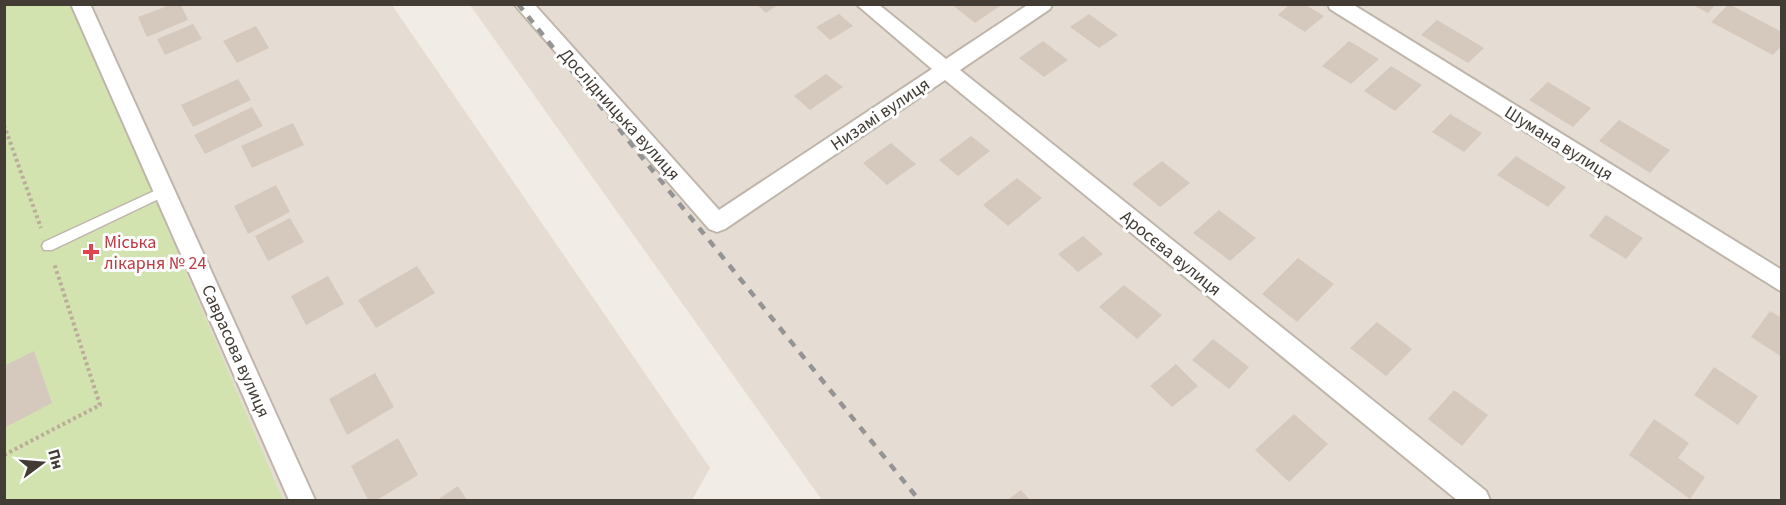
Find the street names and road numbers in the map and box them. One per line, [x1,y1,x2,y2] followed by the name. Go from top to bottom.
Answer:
[553,43,686,186] street label: Дослідницька вулиця
[826,72,935,157] street label: Низамі вулиця
[1500,100,1618,187] street label: Шумана вулиця
[1115,205,1227,302] street label: Аросєва вулиця
[195,281,276,422] street label: Саврасова вулиця

